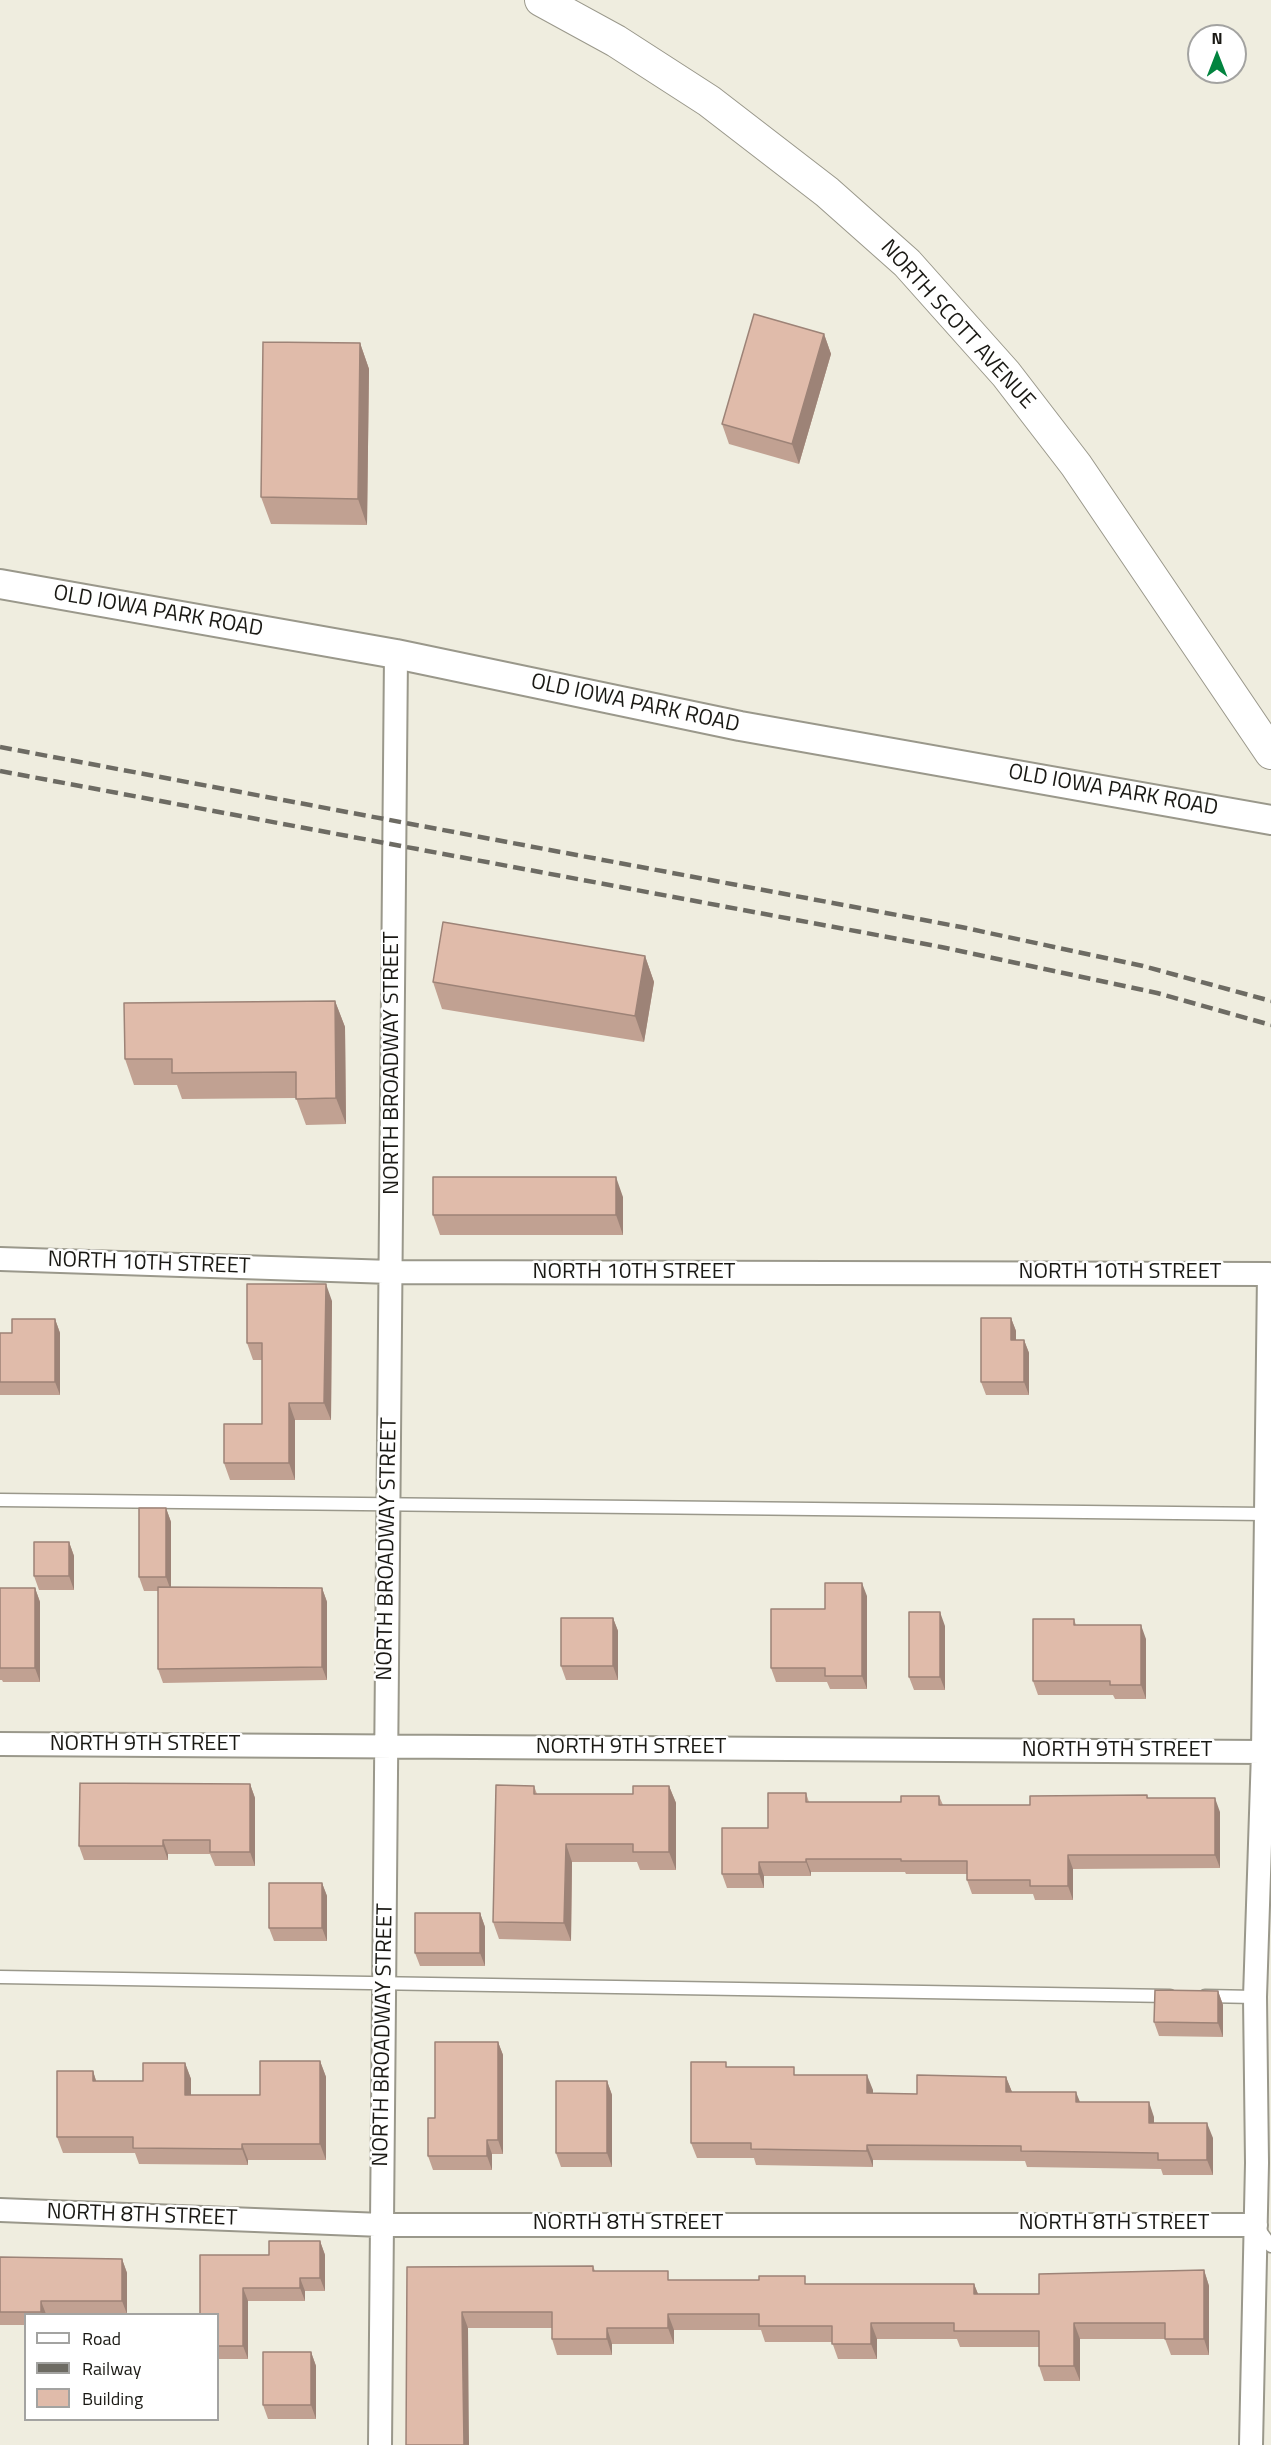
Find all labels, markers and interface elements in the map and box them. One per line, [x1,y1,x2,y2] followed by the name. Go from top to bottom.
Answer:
[1187,24,1247,84] north arrow
[1211,26,1223,50] text: N
[874,235,1040,415] street label: NORTH SCOTT AVENUE
[51,581,265,643] street label: OLD IOWA PARK ROAD
[528,669,742,739] street label: OLD IOWA PARK ROAD
[1006,760,1220,822] street label: OLD IOWA PARK ROAD
[380,931,406,1195] street label: NORTH BROADWAY STREET
[47,1247,251,1281] street label: NORTH 10TH STREET
[533,1260,735,1286] street label: NORTH 10TH STREET
[1019,1260,1221,1286] street label: NORTH 10TH STREET
[373,1417,403,1681] street label: NORTH BROADWAY STREET
[50,1732,240,1758] street label: NORTH 9TH STREET
[536,1735,726,1761] street label: NORTH 9TH STREET
[1022,1738,1212,1764] street label: NORTH 9TH STREET
[369,1903,399,2167] street label: NORTH BROADWAY STREET
[46,2199,238,2233] street label: NORTH 8TH STREET
[533,2211,723,2237] street label: NORTH 8TH STREET
[1019,2211,1209,2237] street label: NORTH 8TH STREET
[24,2313,219,2421] legend
[82,2325,121,2352] text: Road
[82,2355,141,2382] text: Railway
[82,2385,143,2412] text: Building

